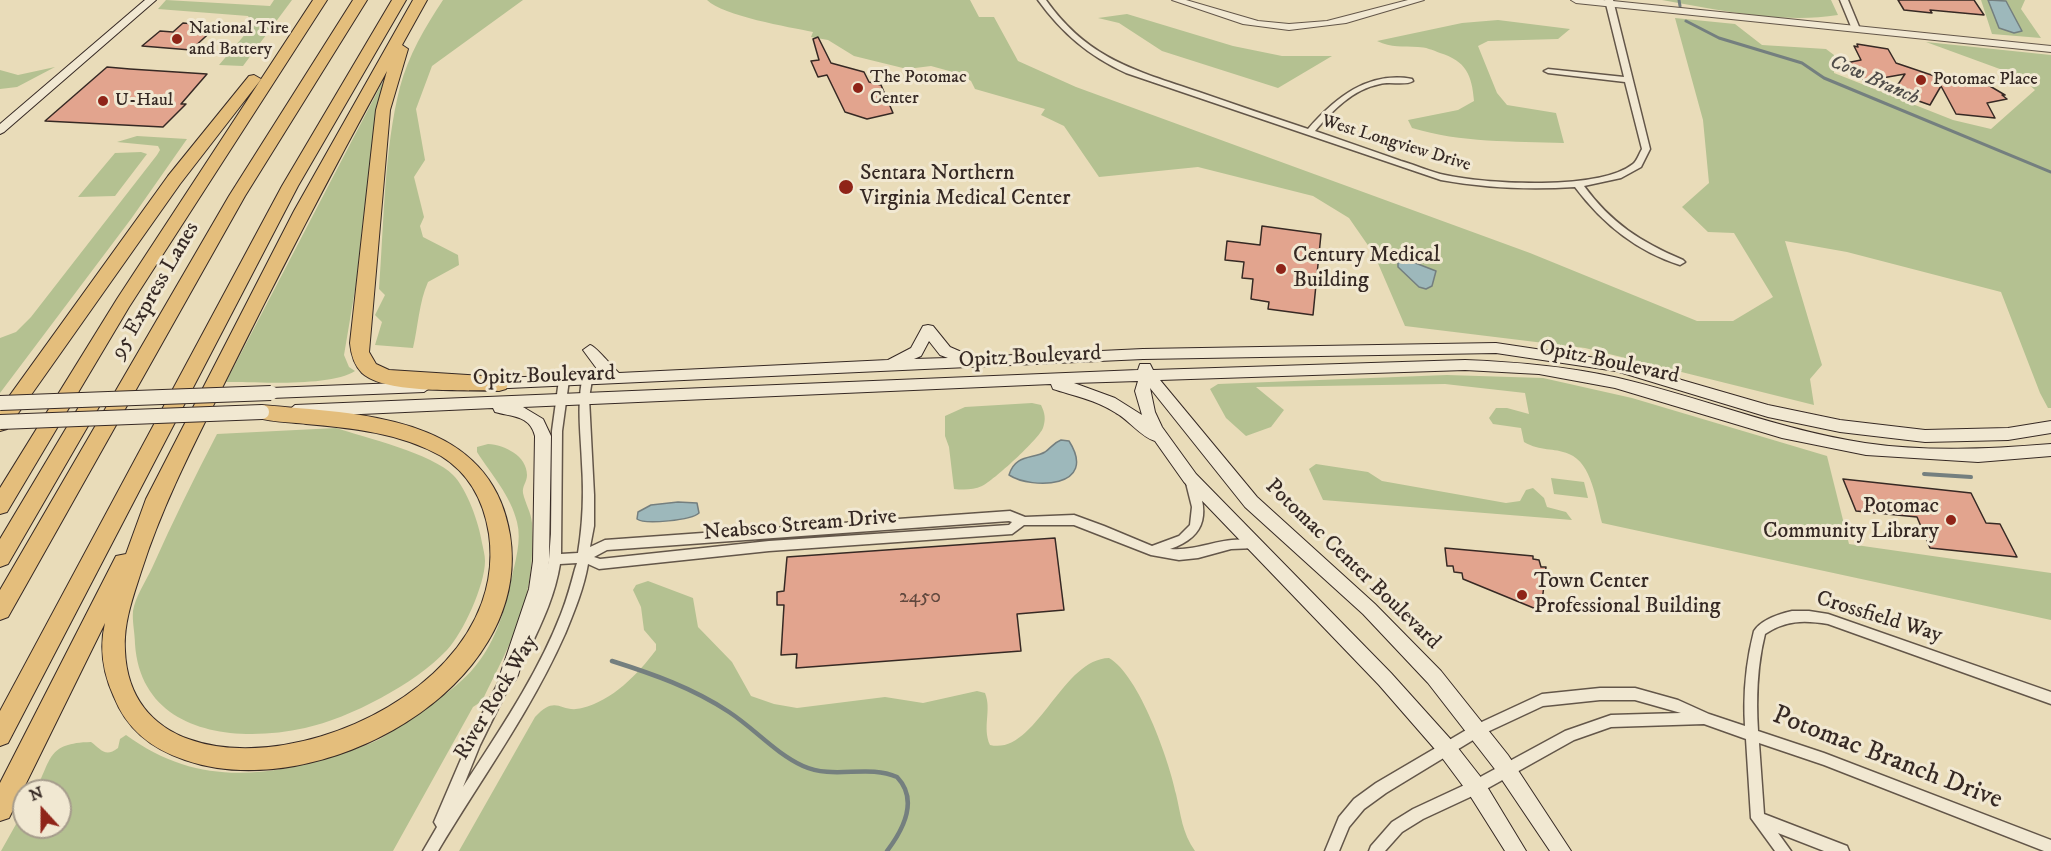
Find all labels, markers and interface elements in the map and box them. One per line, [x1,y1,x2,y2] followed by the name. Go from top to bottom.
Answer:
[189,18,289,60] place label: National Tire and Battery
[170,32,184,46] marker: National Tire and Battery
[1826,51,1922,111] water label: Cow Branch
[870,67,967,110] place label: The Potomac Center
[1933,69,2038,91] place label: Potomac Place
[1914,73,1928,87] marker: Potomac Place
[851,81,865,95] marker: The Potomac Center
[115,90,173,112] place label: U-Haul
[96,94,110,108] marker: U-Haul
[1319,111,1473,177] street label: West Longview Drive
[860,161,1070,212] place label: Sentara Northern Virginia Medical Center
[837,178,855,196] marker: Sentara Northern Virginia Medical Center
[106,218,206,364] street label: 95 Express Lanes
[1293,243,1440,294] place label: Century Medical Building
[1274,262,1288,276] marker: Century Medical Building
[1537,335,1681,391] street label: Opitz Boulevard
[958,341,1102,375] street label: Opitz Boulevard
[472,361,616,393] street label: Opitz Boulevard
[1259,474,1445,656] street label: Potomac Center Boulevard
[1763,494,1939,546] place label: Potomac Community Library
[702,504,898,548] street label: Neabsco Stream Drive
[1944,513,1958,527] marker: Potomac Community Library
[1534,569,1721,620] place label: Town Center Professional Building
[899,586,941,610] house number: 2450
[1813,586,1945,650] street label: Crossfield Way
[1515,588,1529,602] marker: Town Center Professional Building
[449,631,545,765] street label: River Rock Way
[1768,700,2006,818] street label: Potomac Branch Drive
[12,779,72,839] north arrow
[27,782,46,806] text: N

